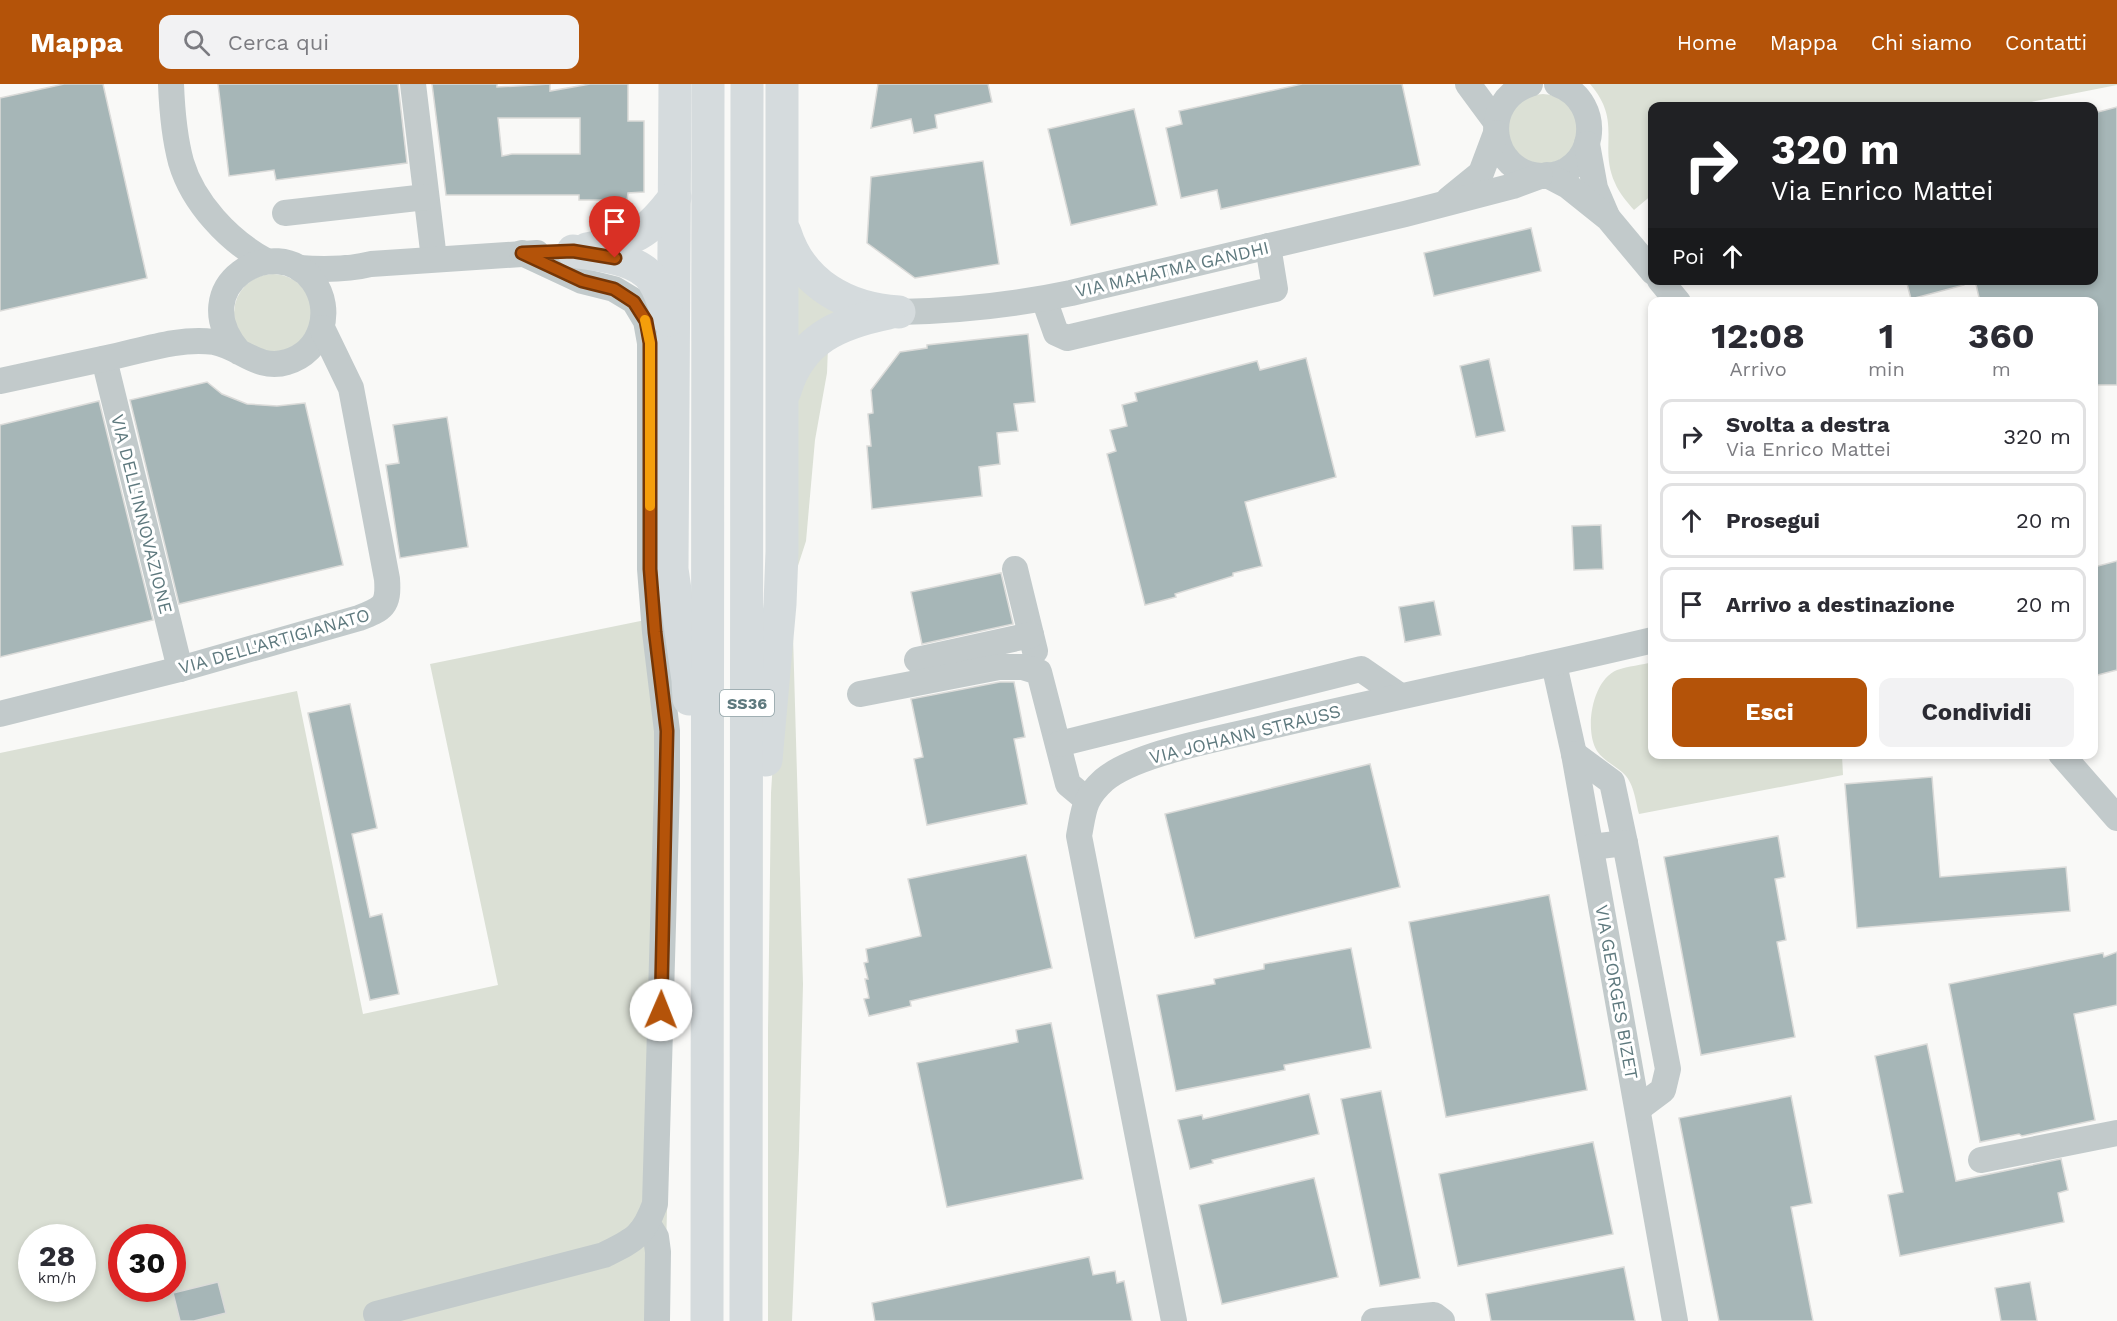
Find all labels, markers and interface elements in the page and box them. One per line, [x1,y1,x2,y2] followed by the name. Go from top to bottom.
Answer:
[159,15,579,69] search box
[30,26,123,59] text: Mappa
[180,26,213,59] icon: search
[228,30,329,55] text: Cerca qui
[1677,30,1737,55] text: Home
[1770,30,1838,55] text: Mappa
[1871,30,1972,55] text: Chi siamo
[2005,30,2087,55] text: Contatti
[1771,125,1900,174] text: 320 m
[1672,126,1750,204] icon: right
[1771,175,1994,207] text: Via Enrico Mattei
[589,196,640,258] pin
[598,205,631,238] icon: arrive
[1073,236,1271,302] street label: VIA MAHATMA GANDHI
[1716,240,1749,273] icon: ahead
[1672,244,1704,269] text: Poi
[1711,315,1805,357] text: 12:08
[1879,315,1894,357] text: 1
[1968,315,2035,357] text: 360
[1729,357,1787,381] text: Arrivo
[1868,357,1905,381] text: min
[1992,357,2011,381] text: m
[107,412,177,616] street label: VIA DELL'INNOVAZIONE
[1726,412,1890,437] text: Svolta a destra
[1675,420,1708,453] icon: right
[2003,424,2071,449] text: 320 m
[1726,437,1891,461] text: Via Enrico Mattei
[1675,504,1708,537] icon: ahead
[1726,508,1820,533] text: Prosegui
[2016,508,2071,533] text: 20 m
[1675,588,1708,621] icon: arrive
[1726,592,1955,617] text: Arrivo a destinazione
[2016,592,2071,617] text: 20 m
[176,604,372,678] street label: VIA DELL'ARTIGIANATO
[1672,678,1867,747] button: Esci
[1879,678,2074,747] button: Condividi
[720,690,774,716] road number: SS36
[1147,700,1343,768] street label: VIA JOHANN STRAUSS
[1591,903,1643,1081] street label: VIA GEORGES BIZET
[629,978,693,1042] position arrow
[108,1224,186,1302] speed limit sign: 30
[39,1238,75,1273] text: 28
[38,1269,76,1287] text: km/h

